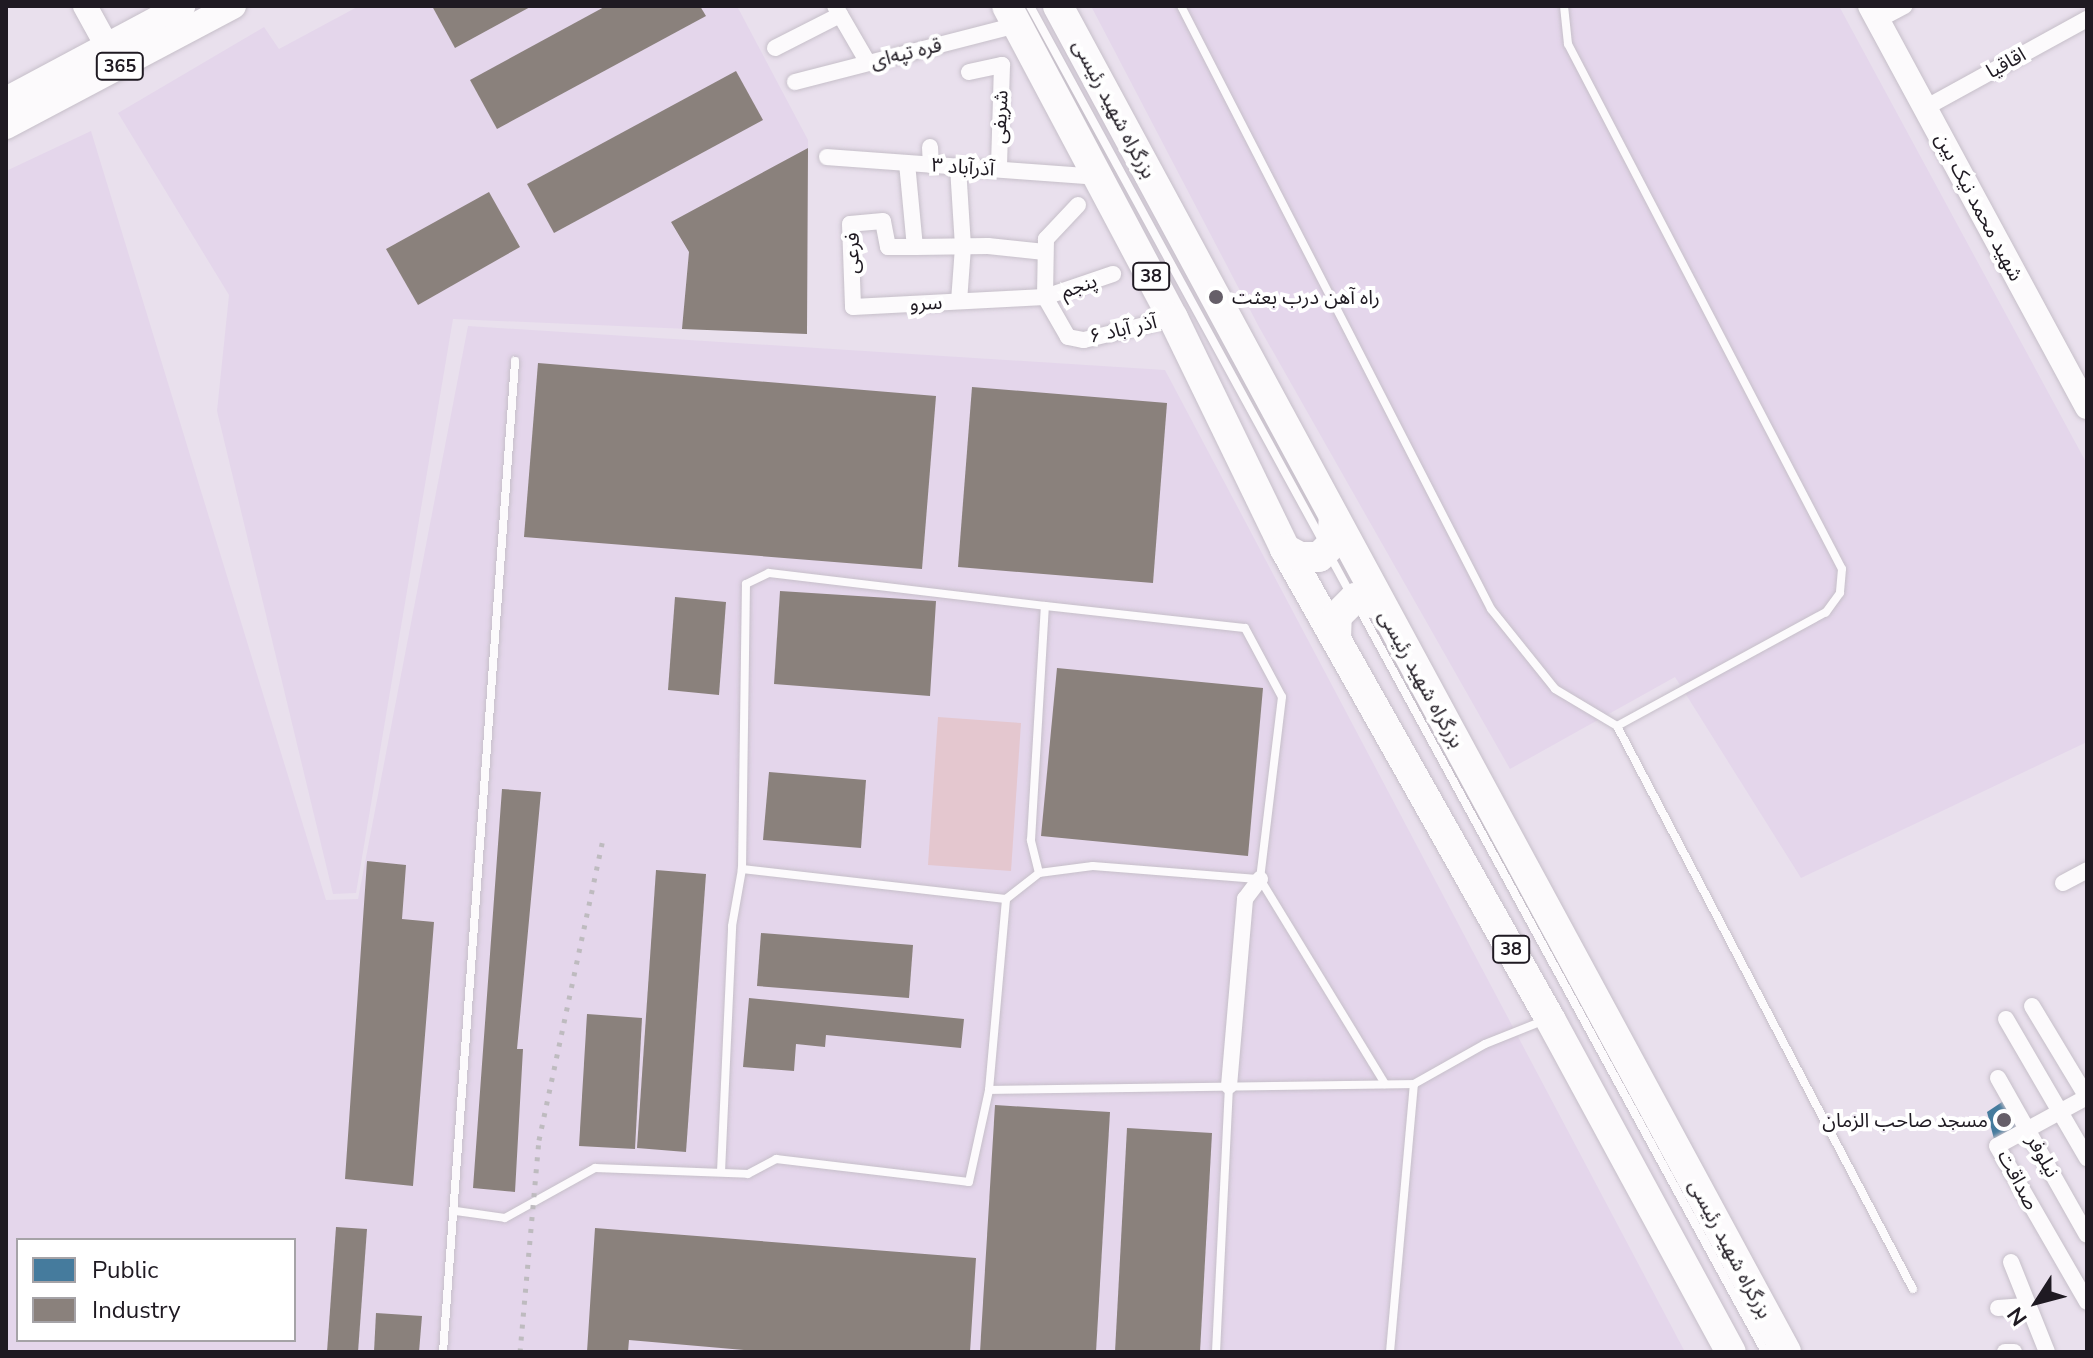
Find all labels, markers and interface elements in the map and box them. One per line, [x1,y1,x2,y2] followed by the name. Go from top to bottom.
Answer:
[868,33,944,73] street label: قره تپه‌ای
[1067,35,1161,183] street label: بزرگراه شهید رئیسی
[1982,42,2030,84] street label: اقاقیا
[94,52,146,80] road number: 365
[987,90,1013,144] street label: شریفی
[1930,129,2028,285] street label: شهید محمد نیک بین
[931,153,995,181] street label: ۳ آذرآباد
[840,232,864,274] street label: فرعی
[1131,262,1171,290] road number: 38
[1058,269,1100,303] street label: پنجم
[1232,285,1380,309] place label: راه آهن درب بعثت
[1207,288,1225,306] marker: راه آهن درب بعثت
[909,290,943,316] street label: سرو
[1087,310,1159,348] street label: آذر آباد ۶
[1373,606,1469,752] street label: بزرگراه شهید رئیسی
[1491,935,1531,963] road number: 38
[1822,1108,1988,1132] place label: مسجد صاحب الزمان
[1995,1111,2013,1129] marker: مسجد صاحب الزمان
[2022,1130,2064,1182] street label: نیلوفر
[1992,1146,2044,1214] street label: صداقت
[1683,1175,1777,1323] street label: بزرگراه شهید رئیسی
[16,1238,296,1342] legend
[92,1254,158,1286] text: Public
[1997,1262,2077,1342] north arrow
[92,1294,181,1326] text: Industry
[2001,1301,2035,1332] text: N

